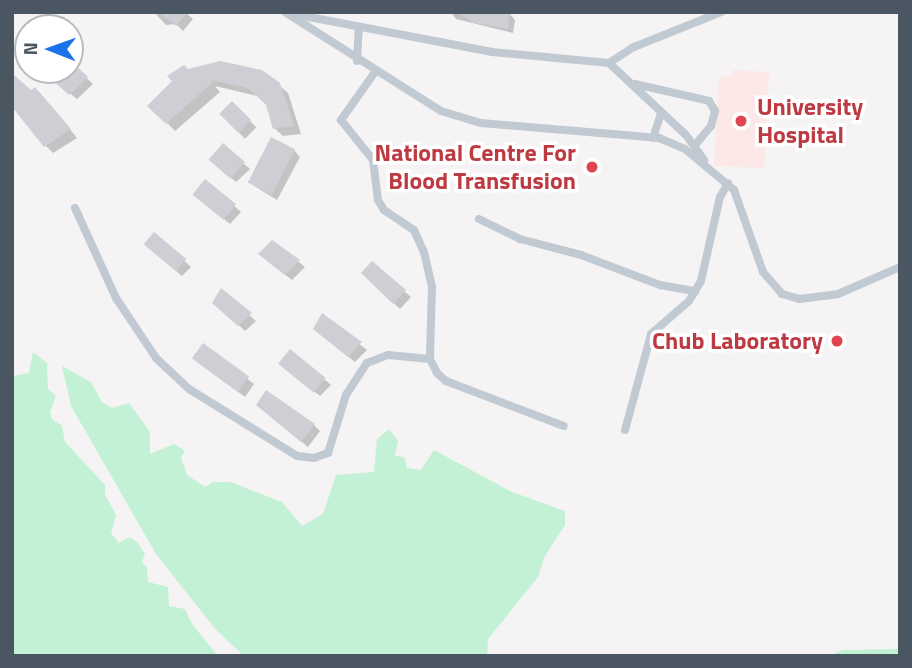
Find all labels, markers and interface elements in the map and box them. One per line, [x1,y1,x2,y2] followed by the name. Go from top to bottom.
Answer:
[14,14,84,84] north arrow
[15,42,44,56] text: N
[757,93,863,149] place label: University Hospital
[731,111,751,131] marker: University Hospital
[375,139,576,195] place label: National Centre For Blood Transfusion
[582,157,602,177] marker: National Centre For Blood Transfusion
[652,327,823,355] place label: Chub Laboratory
[829,333,845,349] marker: Chub Laboratory

